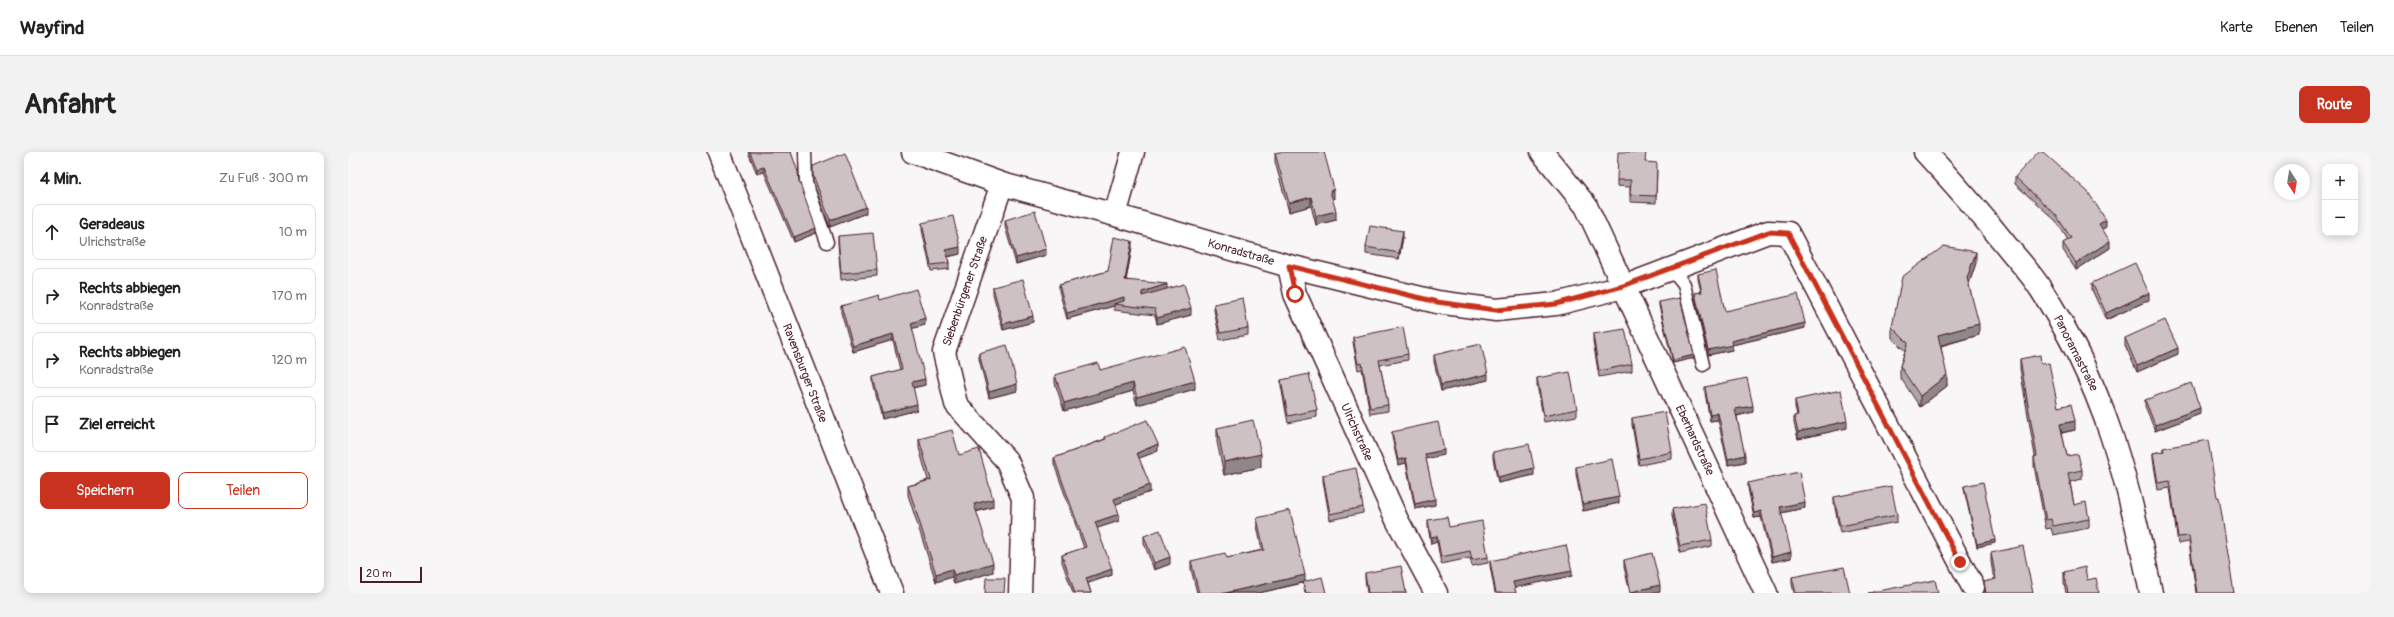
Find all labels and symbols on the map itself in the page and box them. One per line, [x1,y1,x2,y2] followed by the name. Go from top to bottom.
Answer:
[2274,164,2310,200] north arrow
[940,234,991,348] street label: Siebenbürgener Straße
[1206,236,1276,269] street label: Konradstraße
[1286,285,1304,303] route start
[2050,313,2101,394] street label: Panoramastraße
[779,322,830,425] street label: Ravensburger Straße
[1337,401,1376,463] street label: Ulrichstraße
[1672,403,1717,478] street label: Eberhardstraße
[1951,553,1969,571] route end
[360,565,422,584] scale bar

